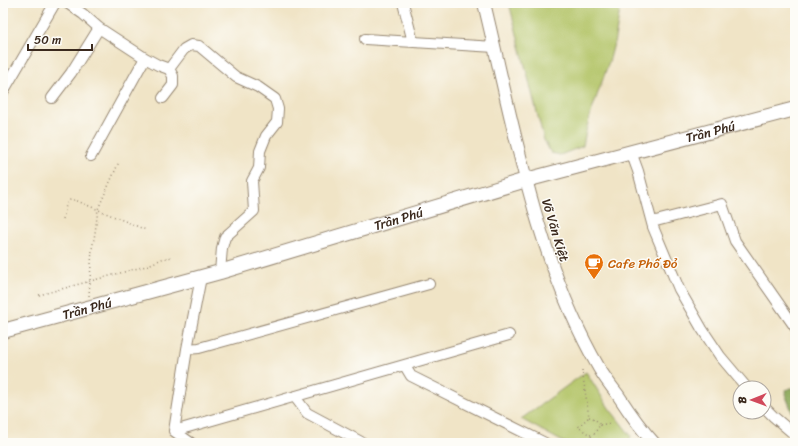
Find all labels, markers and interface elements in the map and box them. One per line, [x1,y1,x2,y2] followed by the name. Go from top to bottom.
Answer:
[28,26,92,52] scale bar
[34,29,61,51] text: 50 m
[683,114,738,149] street label: Trần Phú
[535,196,576,265] street label: Võ Văn Kiệt
[371,201,426,237] street label: Trần Phú
[583,252,605,280] cafe icon: Cafe Phố Đỏ
[608,252,678,275] place label: Cafe Phố Đỏ
[60,291,114,326] street label: Trần Phú
[732,380,772,420] north arrow
[733,396,752,404] text: B

